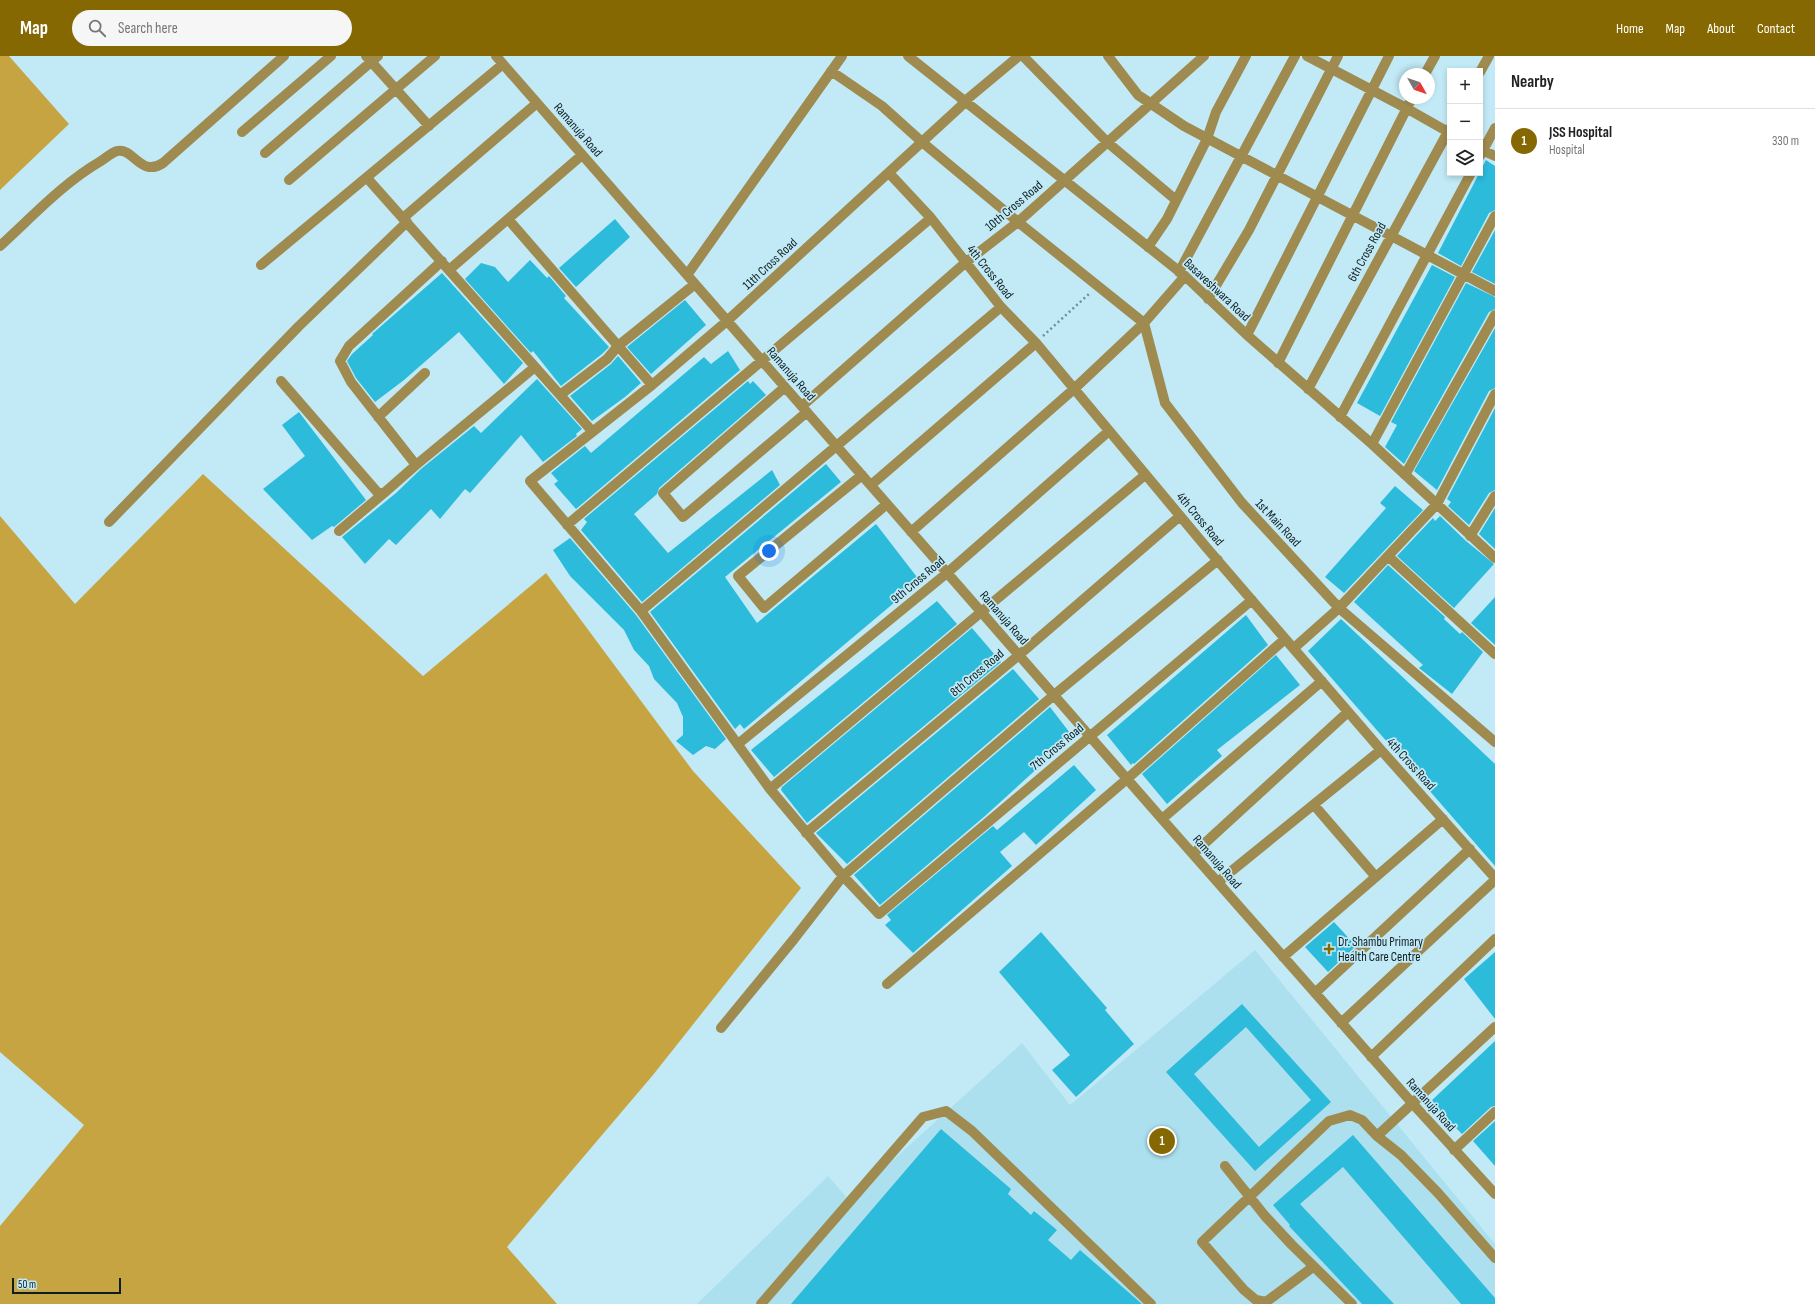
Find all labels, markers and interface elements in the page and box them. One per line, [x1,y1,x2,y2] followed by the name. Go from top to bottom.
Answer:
[72,10,352,46] search box
[20,17,48,40] text: Map
[86,17,108,39] icon: search
[118,19,178,38] text: Search here
[1616,20,1644,37] text: Home
[1666,20,1685,37] text: Map
[1707,20,1735,37] text: About
[1757,20,1795,37] text: Contact
[1399,68,1435,104] north arrow
[1447,68,1483,176] map controls
[1447,68,1483,104] button: +
[1511,72,1554,92] text: Nearby
[550,100,606,160] street label: Ramanuja Road
[1447,104,1483,140] button: −
[1549,123,1612,142] text: JSS Hospital
[1521,133,1527,149] text: 1
[1772,133,1799,149] text: 330 m
[1447,140,1483,176] button: layers
[1549,142,1585,158] text: Hospital
[982,177,1046,235] street label: 10th Cross Road
[1344,220,1390,284] street label: 6th Cross Road
[739,235,801,293] street label: 11th Cross Road
[963,242,1017,302] street label: 4th Cross Road
[1180,255,1254,325] street label: Basaveshwara Road
[763,344,819,404] street label: Ramanuja Road
[1173,489,1227,549] street label: 4th Cross Road
[1252,496,1304,550] street label: 1st Main Road
[759,541,779,561] your location
[888,553,948,607] street label: 9th Cross Road
[976,588,1032,648] street label: Ramanuja Road
[947,646,1007,700] street label: 8th Cross Road
[1027,720,1087,774] street label: 7th Cross Road
[1383,734,1439,794] street label: 4th Cross Road
[1189,832,1245,892] street label: Ramanuja Road
[1338,934,1423,965] place label: Dr. Shambu Primary Health Care Centre
[1323,943,1335,955] marker: Dr. Shambu Primary Health Care Centre
[1403,1075,1459,1135] street label: Ramanuja Road
[1149,1126,1175,1156] pin: 1
[12,1276,121,1295] scale bar
[18,1278,36,1291] text: 50 m

